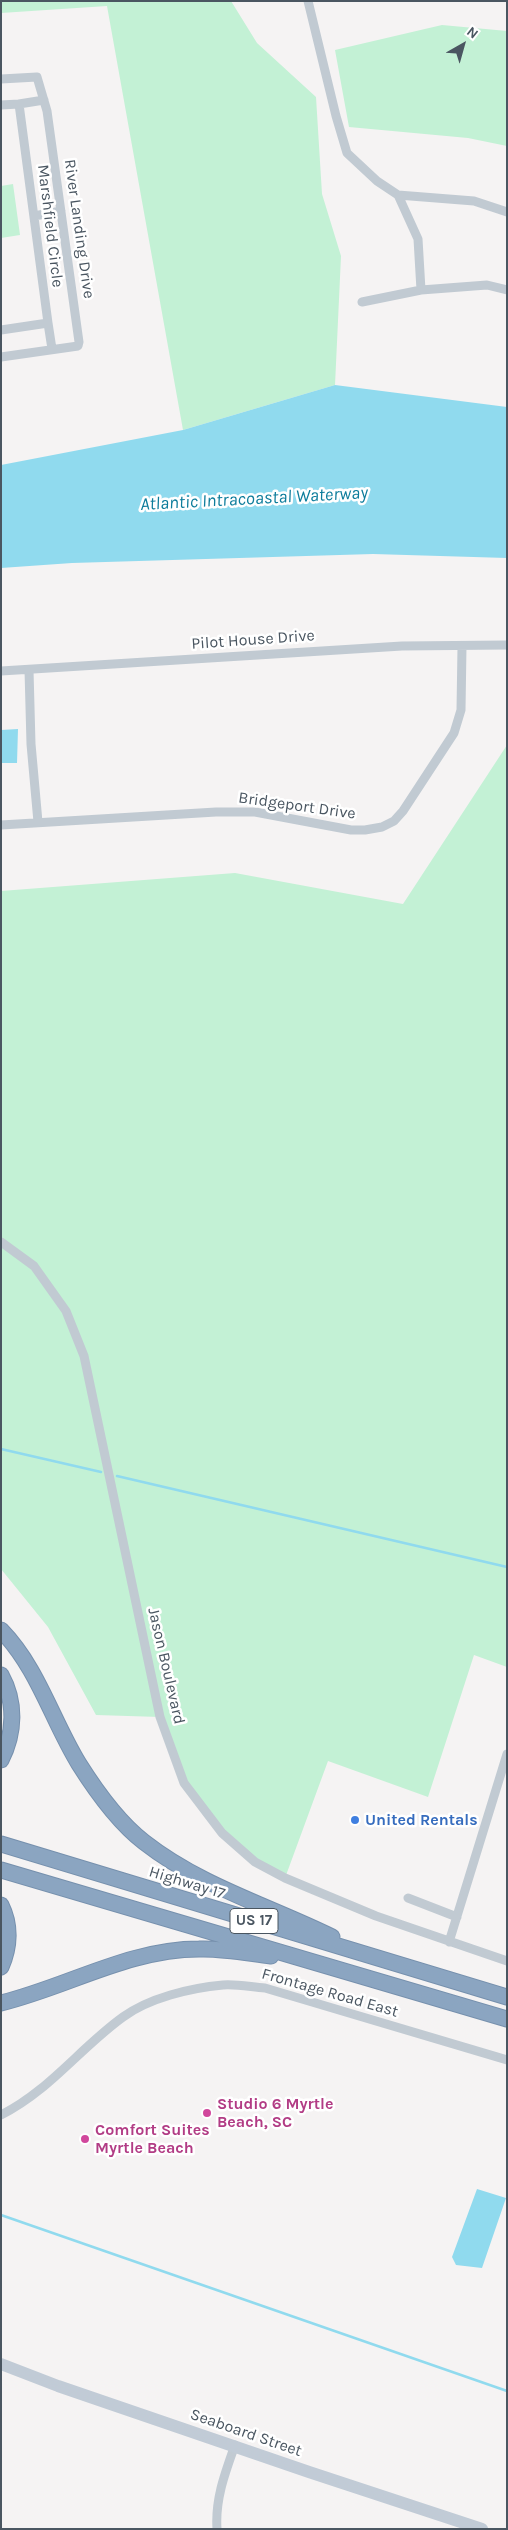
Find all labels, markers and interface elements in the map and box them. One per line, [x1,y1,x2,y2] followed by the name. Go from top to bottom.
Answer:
[438,20,488,70] north arrow
[463,23,482,43] text: N
[60,158,98,300] street label: River Landing Drive
[33,163,67,289] street label: Marshfield Circle
[140,482,368,516] water label: Atlantic Intracoastal Waterway
[191,626,315,654] street label: Pilot House Drive
[237,788,357,824] street label: Bridgeport Drive
[143,1606,189,1726] street label: Jason Boulevard
[365,1810,478,1830] place label: United Rentals
[349,1814,361,1826] marker: United Rentals
[147,1862,227,1904] street label: Highway 17
[230,1908,278,1934] road number: US 17
[259,1964,401,2022] street label: Frontage Road East
[217,2094,333,2132] place label: Studio 6 Myrtle Beach, SC
[201,2107,213,2119] marker: Studio 6 Myrtle Beach, SC
[95,2120,210,2158] place label: Comfort Suites Myrtle Beach
[79,2133,91,2145] marker: Comfort Suites Myrtle Beach
[188,2405,304,2461] street label: Seaboard Street

